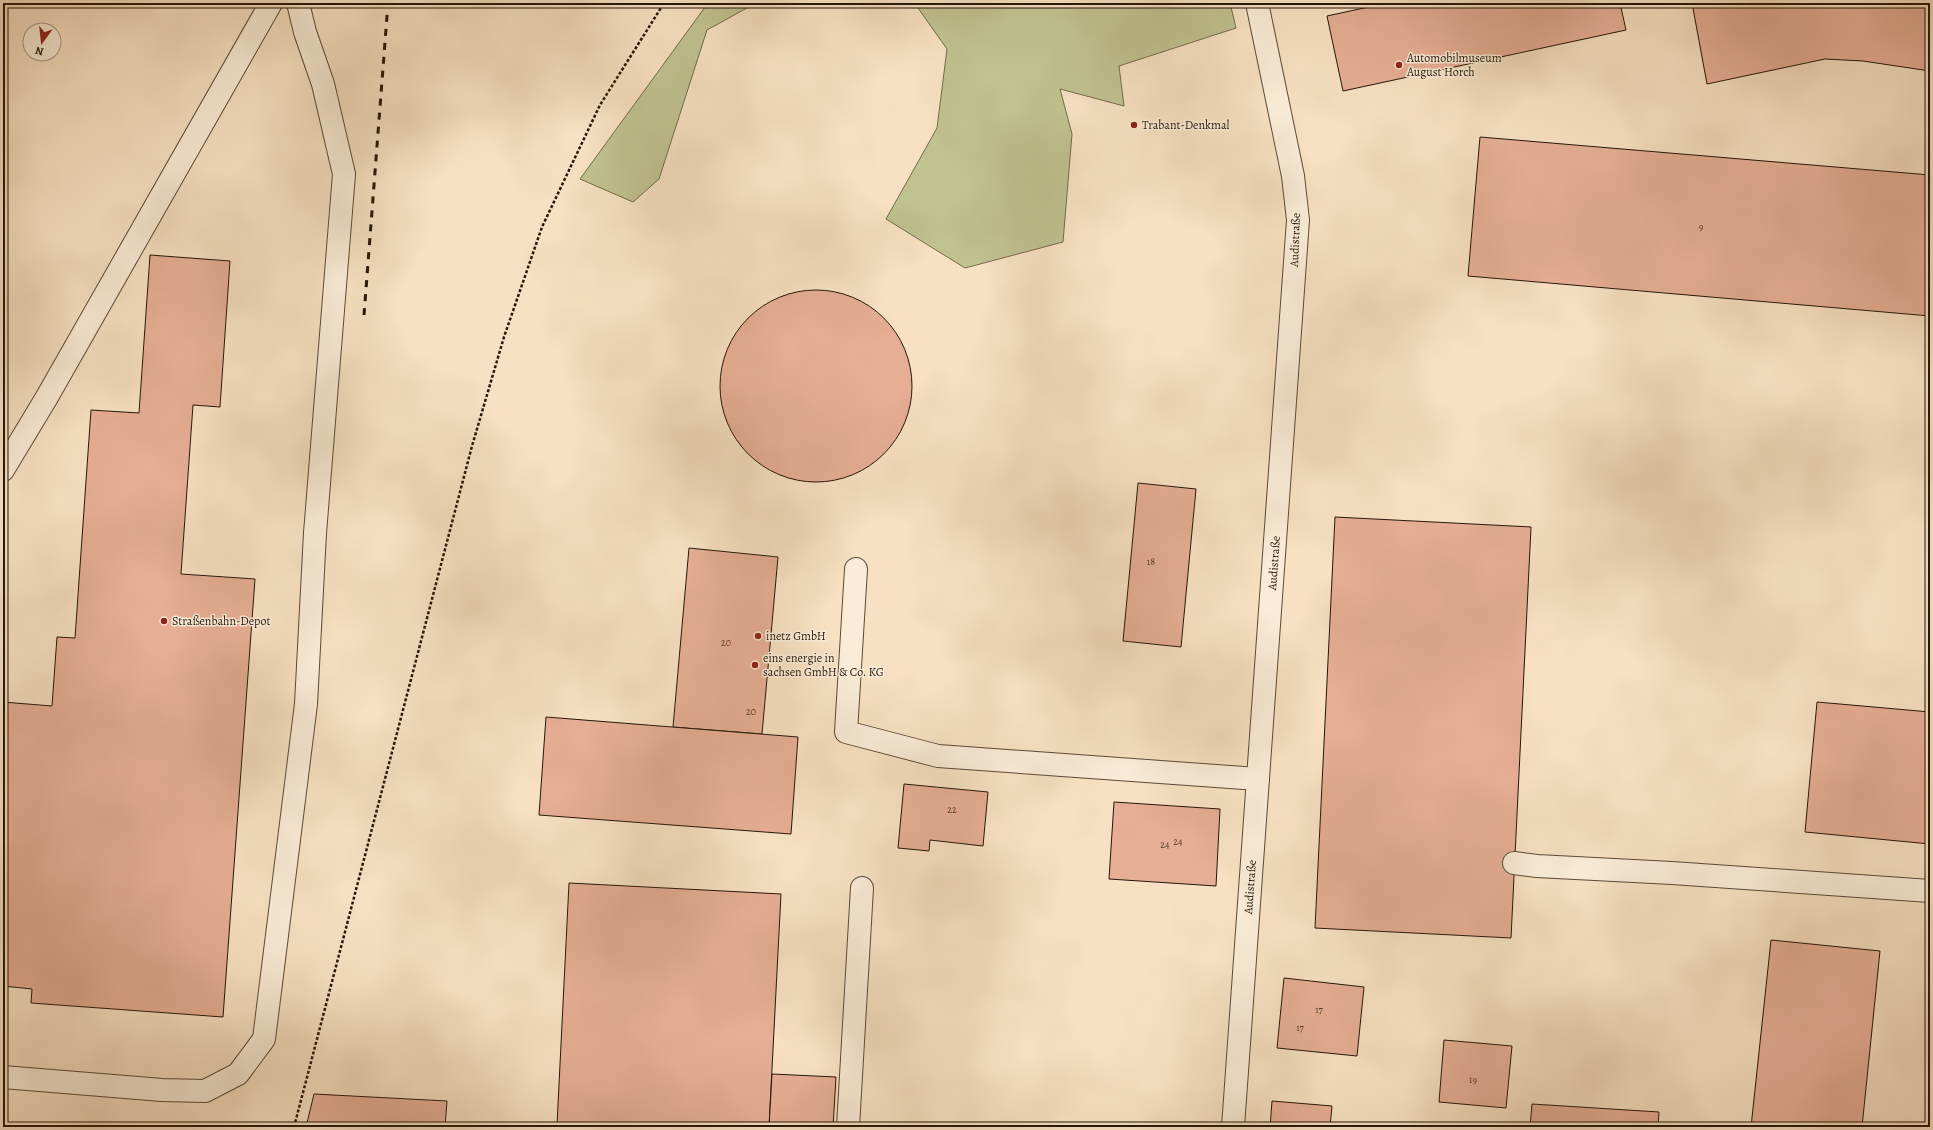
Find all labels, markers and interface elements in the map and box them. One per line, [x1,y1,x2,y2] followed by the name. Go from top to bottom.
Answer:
[22,22,62,62] north arrow
[34,43,45,59] text: N
[1406,50,1502,80] place label: Automobilmuseum August Horch
[1394,60,1404,70] marker: Automobilmuseum August Horch
[1142,117,1230,133] place label: Trabant-Denkmal
[1129,120,1139,130] marker: Trabant-Denkmal
[1286,213,1304,268] street label: Audistraße
[1699,220,1704,233] house number: 9
[1264,535,1284,592] street label: Audistraße
[1147,555,1155,568] house number: 18
[172,613,270,629] place label: Straßenbahn-Depot
[159,616,169,626] marker: Straßenbahn-Depot
[766,628,826,644] place label: inetz GmbH
[753,631,763,641] marker: inetz GmbH
[721,636,731,649] house number: 20
[763,650,884,680] place label: eins energie in sachsen GmbH & Co. KG
[750,660,760,670] marker: eins energie in sachsen GmbH & Co. KG
[746,705,756,718] house number: 20
[947,803,957,816] house number: 22
[1173,835,1183,848] house number: 24
[1160,838,1170,851] house number: 24
[1240,859,1260,916] street label: Audistraße
[1315,1003,1324,1016] house number: 17
[1296,1021,1305,1034] house number: 17
[1469,1073,1477,1086] house number: 19

